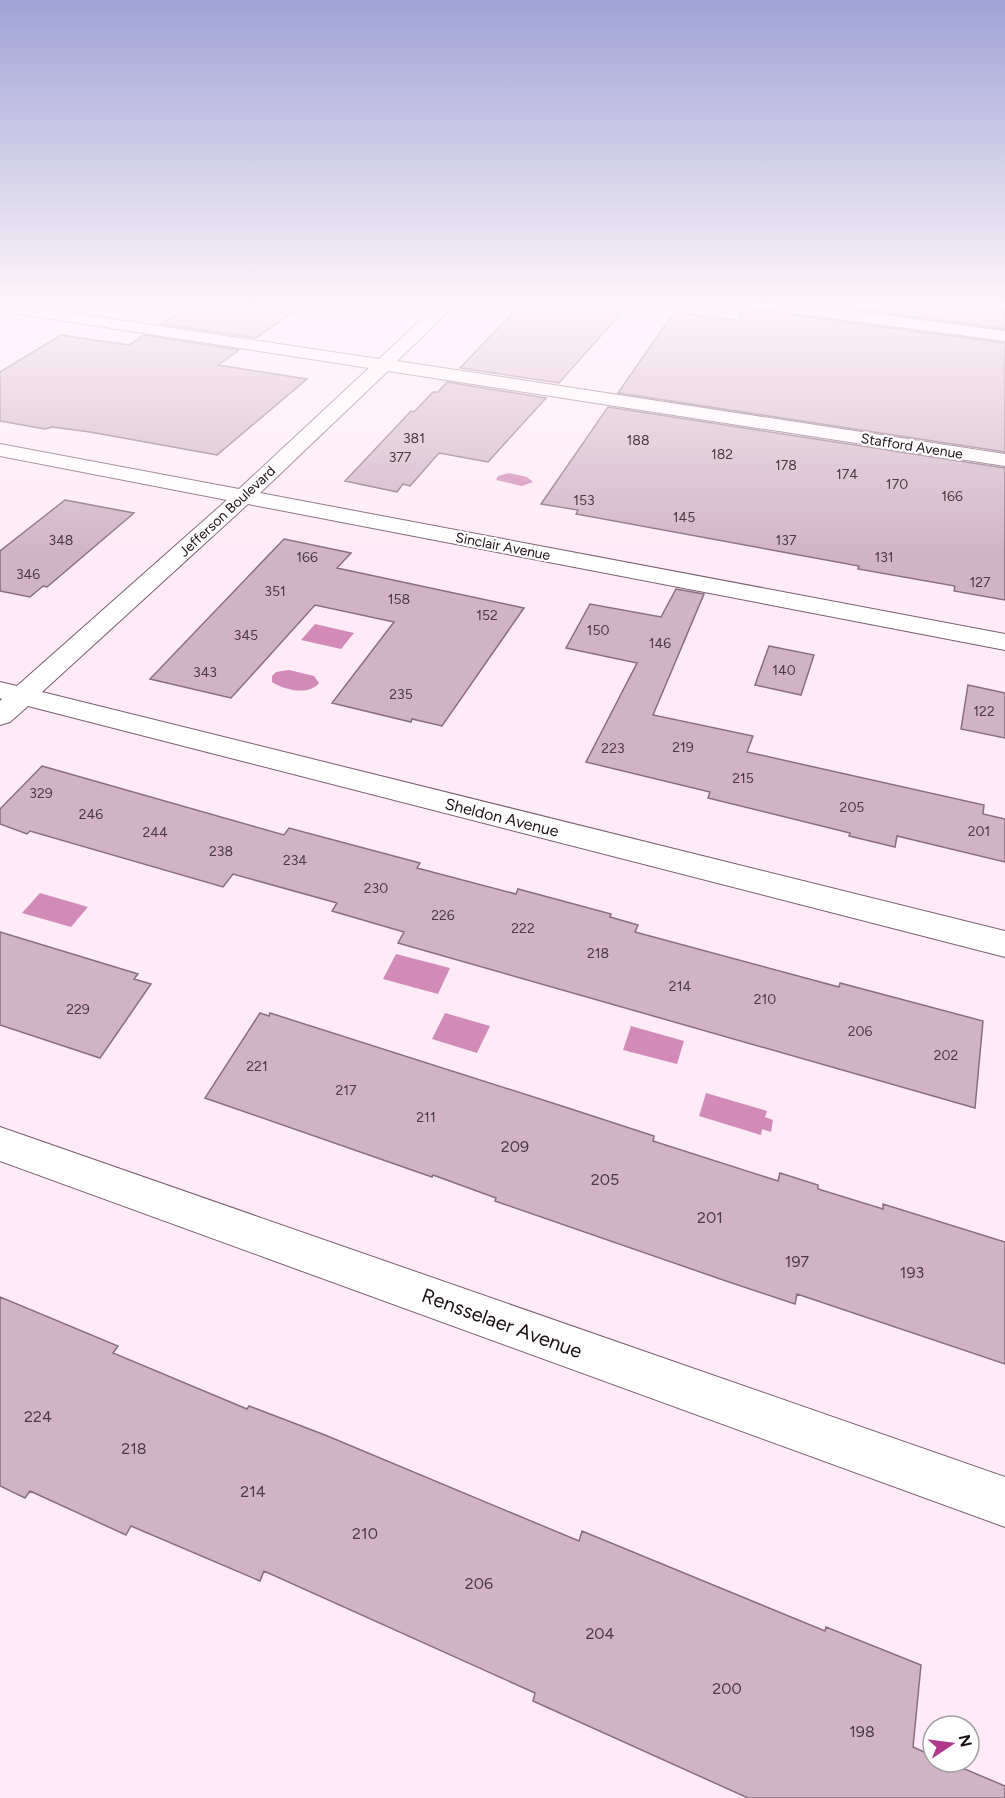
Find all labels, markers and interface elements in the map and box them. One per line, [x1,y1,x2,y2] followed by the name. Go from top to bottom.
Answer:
[403,430,425,447] house number: 381
[860,430,965,463] street label: Stafford Avenue
[627,432,649,449] house number: 188
[711,446,733,463] house number: 182
[389,449,412,466] house number: 377
[775,457,797,474] house number: 178
[176,462,279,560] street label: Jefferson Boulevard
[836,466,858,483] house number: 174
[886,476,908,493] house number: 170
[941,488,963,505] house number: 166
[573,492,595,509] house number: 153
[673,509,695,526] house number: 145
[454,529,552,564] street label: Sinclair Avenue
[49,532,73,549] house number: 348
[776,532,797,549] house number: 137
[296,549,318,566] house number: 166
[874,549,894,566] house number: 131
[16,566,40,583] house number: 346
[969,574,991,591] house number: 127
[264,583,286,600] house number: 351
[388,591,410,608] house number: 158
[476,607,498,624] house number: 152
[587,622,609,639] house number: 150
[234,627,258,644] house number: 345
[649,635,671,652] house number: 146
[772,662,796,679] house number: 140
[193,664,217,681] house number: 343
[389,686,413,703] house number: 235
[973,703,995,720] house number: 122
[672,739,694,756] house number: 219
[601,740,625,757] house number: 223
[732,770,754,787] house number: 215
[29,785,53,802] house number: 329
[443,794,561,841] street label: Sheldon Avenue
[840,799,864,816] house number: 205
[79,806,103,823] house number: 246
[968,823,990,840] house number: 201
[142,824,168,841] house number: 244
[209,843,233,860] house number: 238
[283,852,307,869] house number: 234
[364,880,388,897] house number: 230
[431,907,455,924] house number: 226
[511,920,535,937] house number: 222
[587,945,609,962] house number: 218
[669,978,691,995] house number: 214
[754,991,776,1008] house number: 210
[66,1001,90,1018] house number: 229
[848,1023,872,1040] house number: 206
[934,1047,958,1064] house number: 202
[246,1058,268,1075] house number: 221
[335,1082,357,1099] house number: 217
[416,1109,436,1126] house number: 211
[501,1137,529,1156] house number: 209
[591,1170,619,1189] house number: 205
[697,1208,723,1227] house number: 201
[785,1252,810,1271] house number: 197
[900,1263,924,1282] house number: 193
[418,1283,586,1363] street label: Rensselaer Avenue
[24,1407,52,1426] house number: 224
[121,1439,147,1458] house number: 218
[240,1482,266,1501] house number: 214
[352,1524,378,1543] house number: 210
[465,1574,493,1593] house number: 206
[585,1624,615,1643] house number: 204
[712,1679,742,1698] house number: 200
[921,1714,981,1774] north arrow
[849,1722,875,1741] house number: 198
[954,1733,976,1749] text: N

